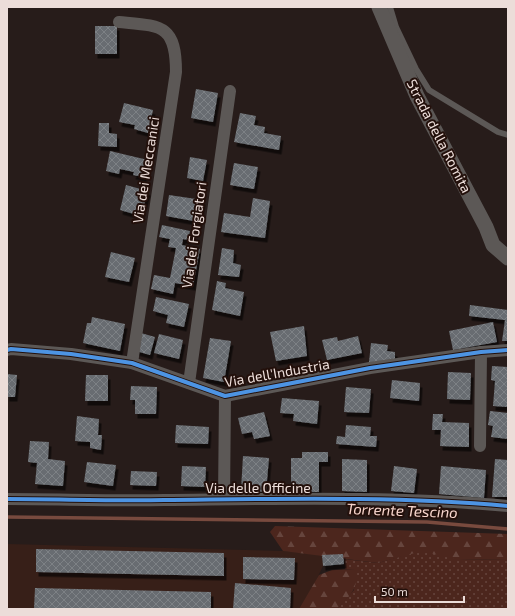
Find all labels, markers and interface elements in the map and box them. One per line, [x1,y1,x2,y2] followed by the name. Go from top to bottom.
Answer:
[403,76,475,195] street label: Strada della Romita
[129,115,162,225] street label: Via dei Meccanici
[178,181,209,289] street label: Via dei Forgiatori
[223,355,331,390] street label: Via dell'Industria
[205,479,311,496] street label: Via delle Officine
[346,499,458,521] water label: Torrente Tescino
[375,578,464,604] scale bar
[381,584,408,598] text: 50 m

